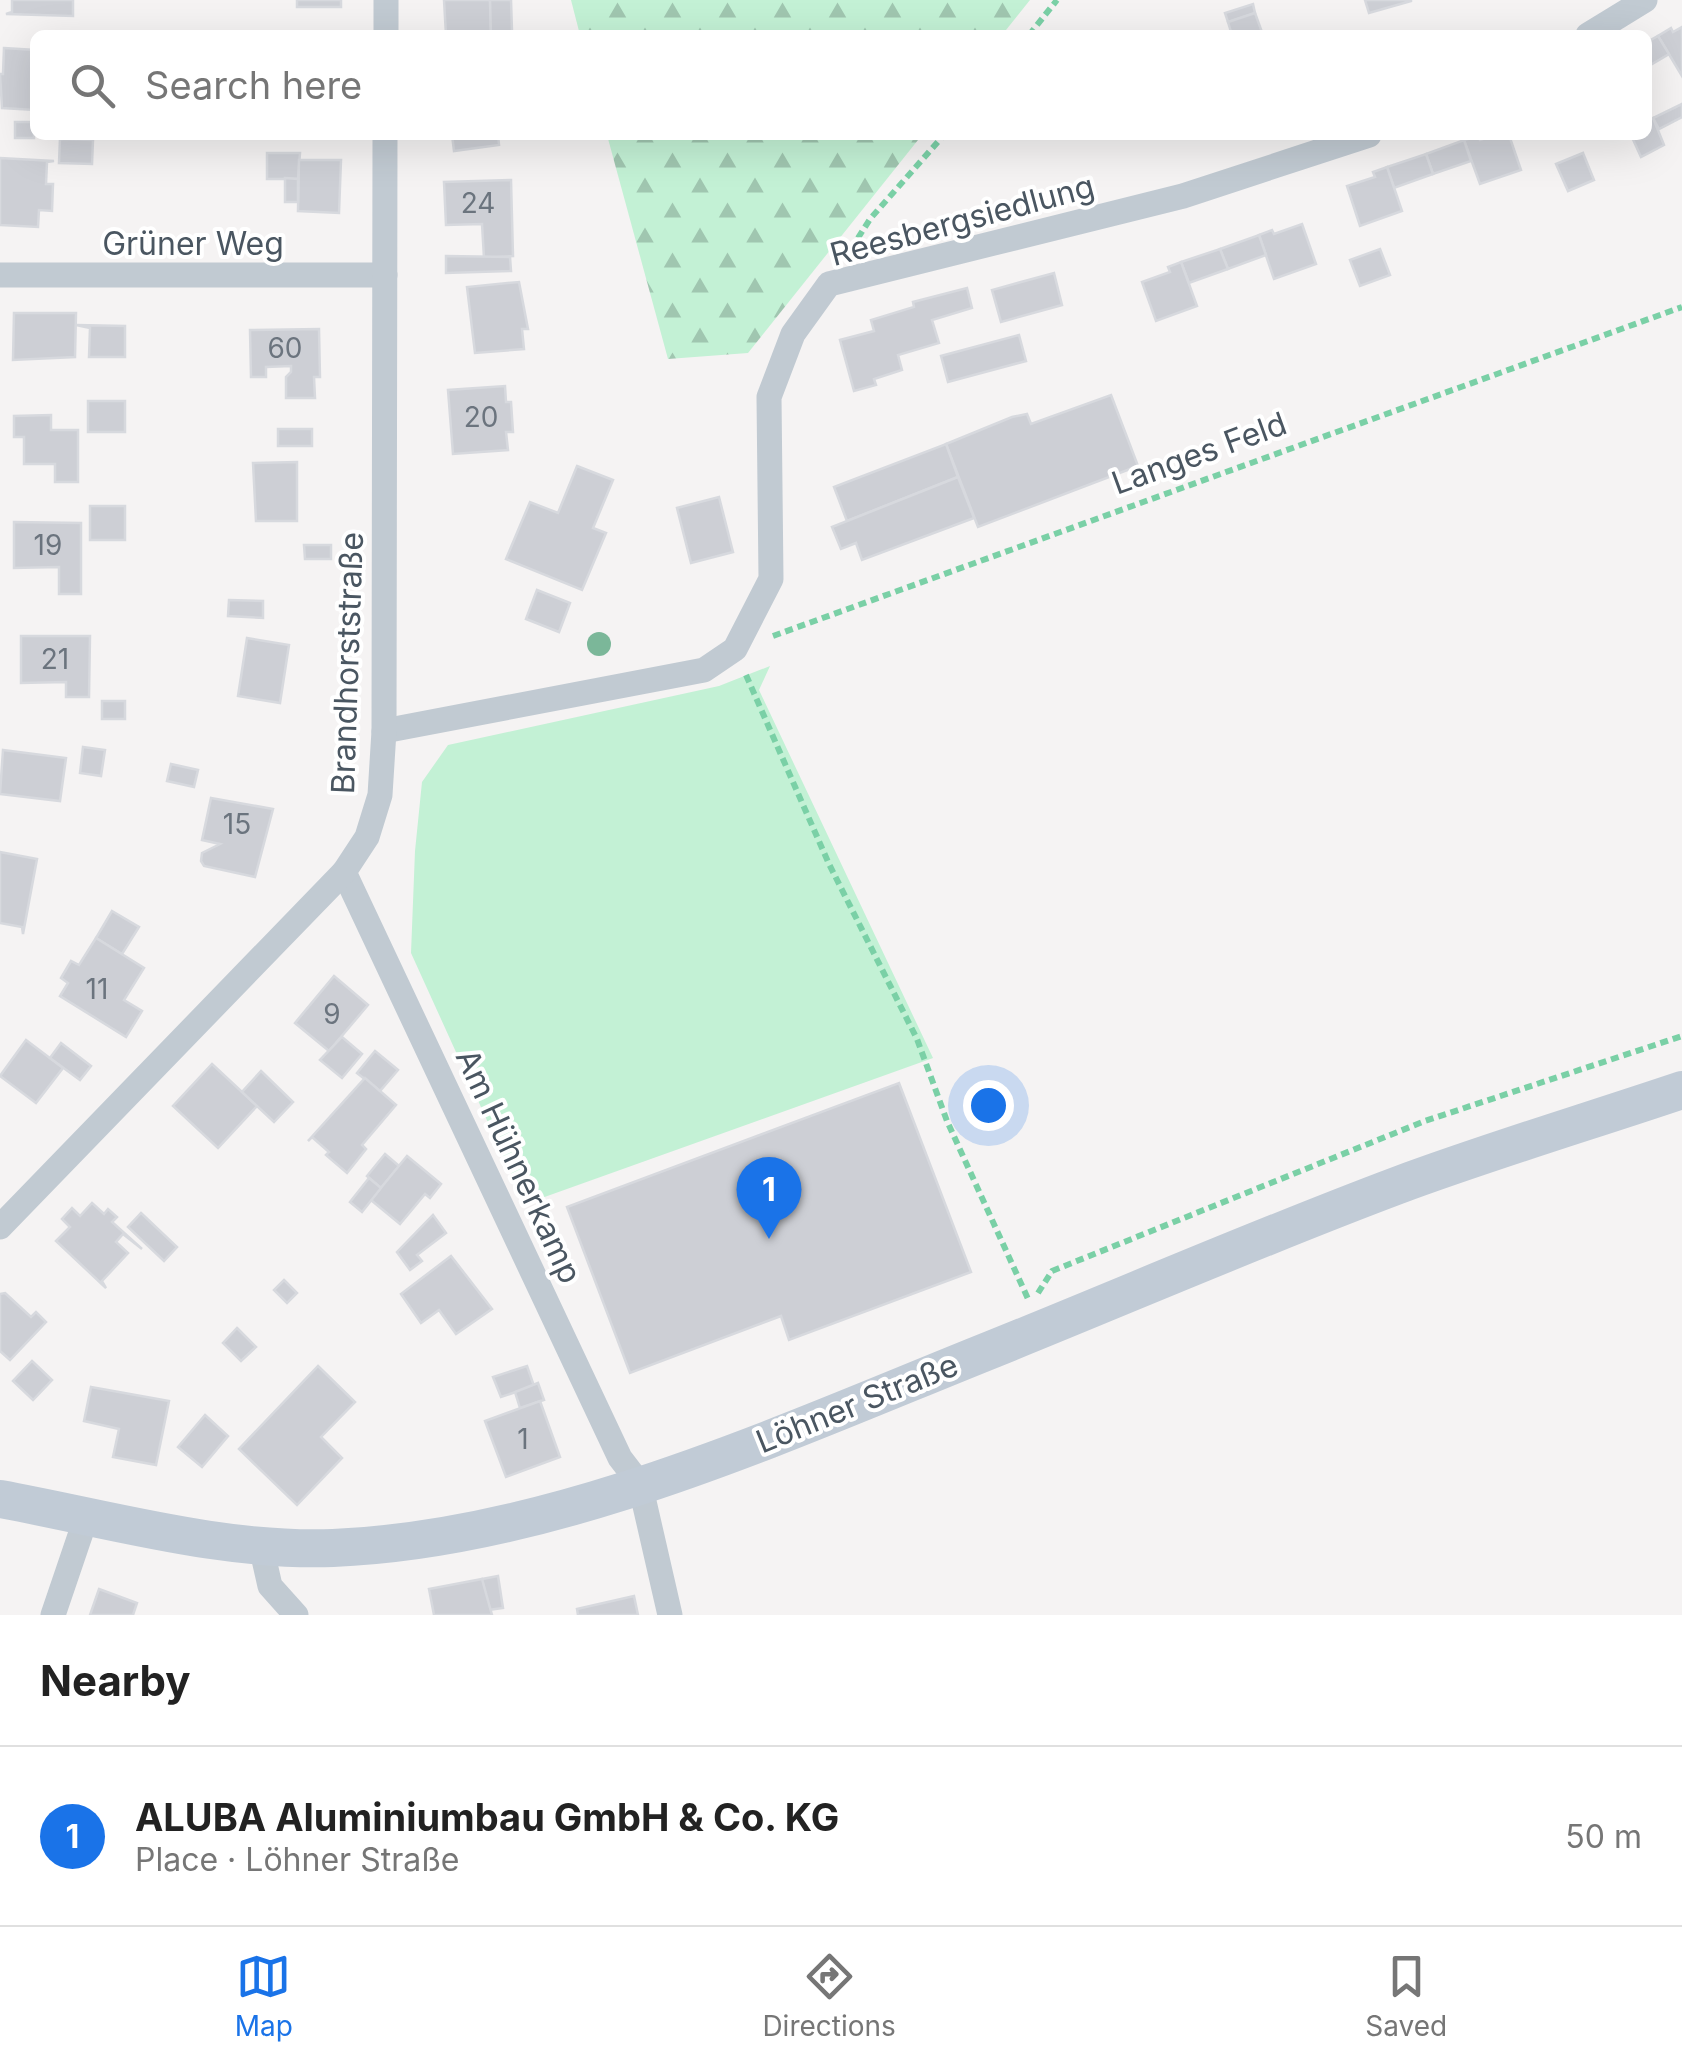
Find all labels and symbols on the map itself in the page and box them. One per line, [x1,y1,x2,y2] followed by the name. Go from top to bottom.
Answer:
[826,166,1098,274] street label: Reesbergsiedlung
[461,186,495,220] house number: 24
[102,224,284,263] street label: Grüner Weg
[267,331,303,365] house number: 60
[464,400,498,434] house number: 20
[1106,403,1292,503] street label: Langes Feld
[34,528,62,562] house number: 19
[323,531,371,795] street label: Brandhorststraße
[41,642,69,676] house number: 21
[223,807,251,841] house number: 15
[86,972,108,1006] house number: 11
[323,997,341,1031] house number: 9
[448,1043,590,1289] street label: Am Hühnerkamp
[963,1080,1014,1131] your location
[736,1156,802,1239] pin: 1
[750,1345,964,1461] street label: Löhner Straße
[517,1422,529,1456] house number: 1

